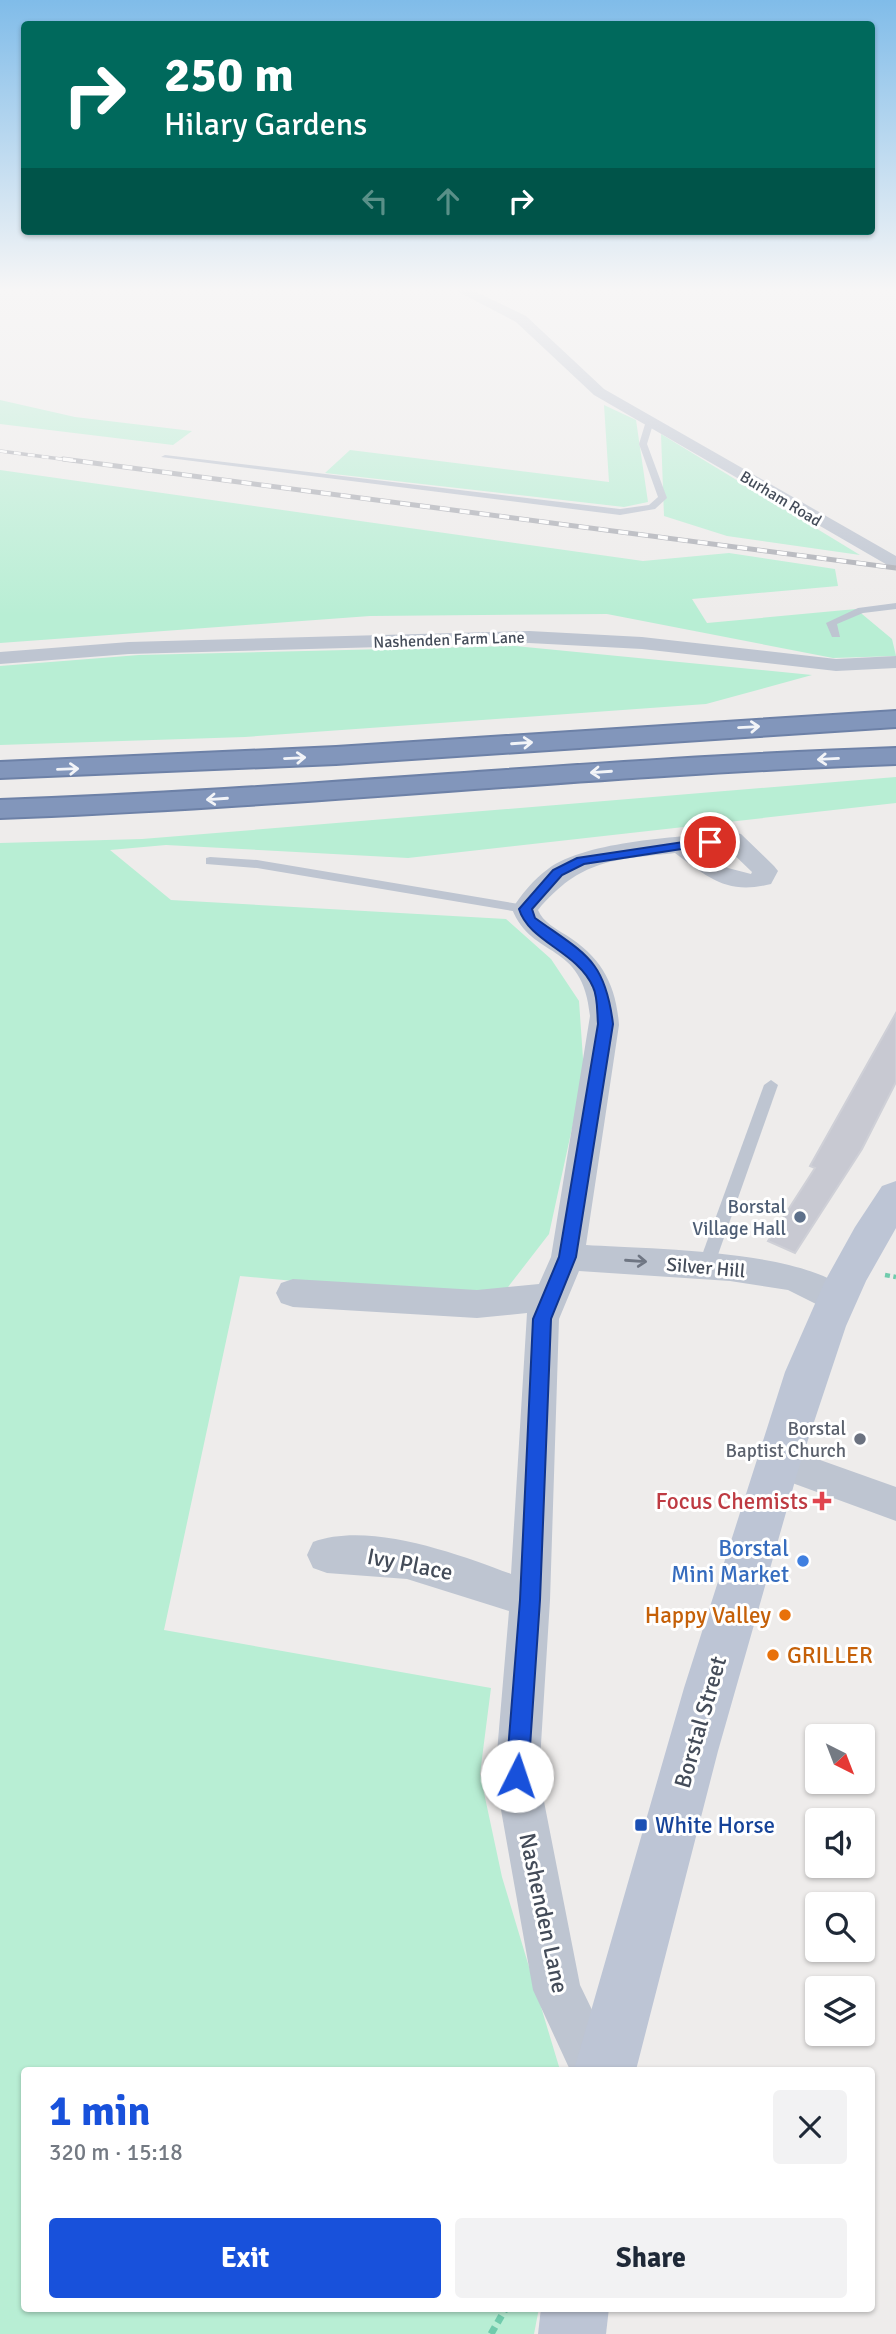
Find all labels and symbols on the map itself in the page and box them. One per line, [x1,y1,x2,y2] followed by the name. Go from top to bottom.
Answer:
[736,467,825,531] street label: Burham Road
[373,627,525,653] street label: Nashenden Farm Lane
[738,720,761,733] one-way arrow
[511,736,534,749] one-way arrow
[284,752,307,765] one-way arrow
[817,752,840,765] one-way arrow
[56,762,79,775] one-way arrow
[590,766,613,779] one-way arrow
[207,793,229,806] one-way arrow
[680,812,740,872] pin
[692,1195,786,1241] place label: Borstal Village Hall
[792,1209,808,1225] marker: Borstal Village Hall
[665,1253,746,1283] street label: Silver Hill
[624,1255,647,1268] one-way arrow
[726,1417,846,1463] place label: Borstal Baptist Church
[852,1431,868,1447] marker: Borstal Baptist Church
[656,1487,808,1516] place label: Focus Chemists
[814,1493,830,1509] marker: Focus Chemists
[671,1534,789,1589] place label: Borstal Mini Market
[365,1542,455,1587] street label: Ivy Place
[795,1553,811,1569] marker: Borstal Mini Market
[645,1601,771,1630] place label: Happy Valley
[777,1607,793,1623] marker: Happy Valley
[787,1641,873,1670] place label: GRILLER
[765,1647,781,1663] marker: GRILLER
[668,1653,733,1791] street label: Borstal Street
[805,1724,875,1794] north arrow
[480,1739,554,1813] position arrow
[655,1811,775,1840] place label: White Horse
[633,1817,649,1833] marker: White Horse
[512,1830,575,1996] street label: Nashenden Lane

